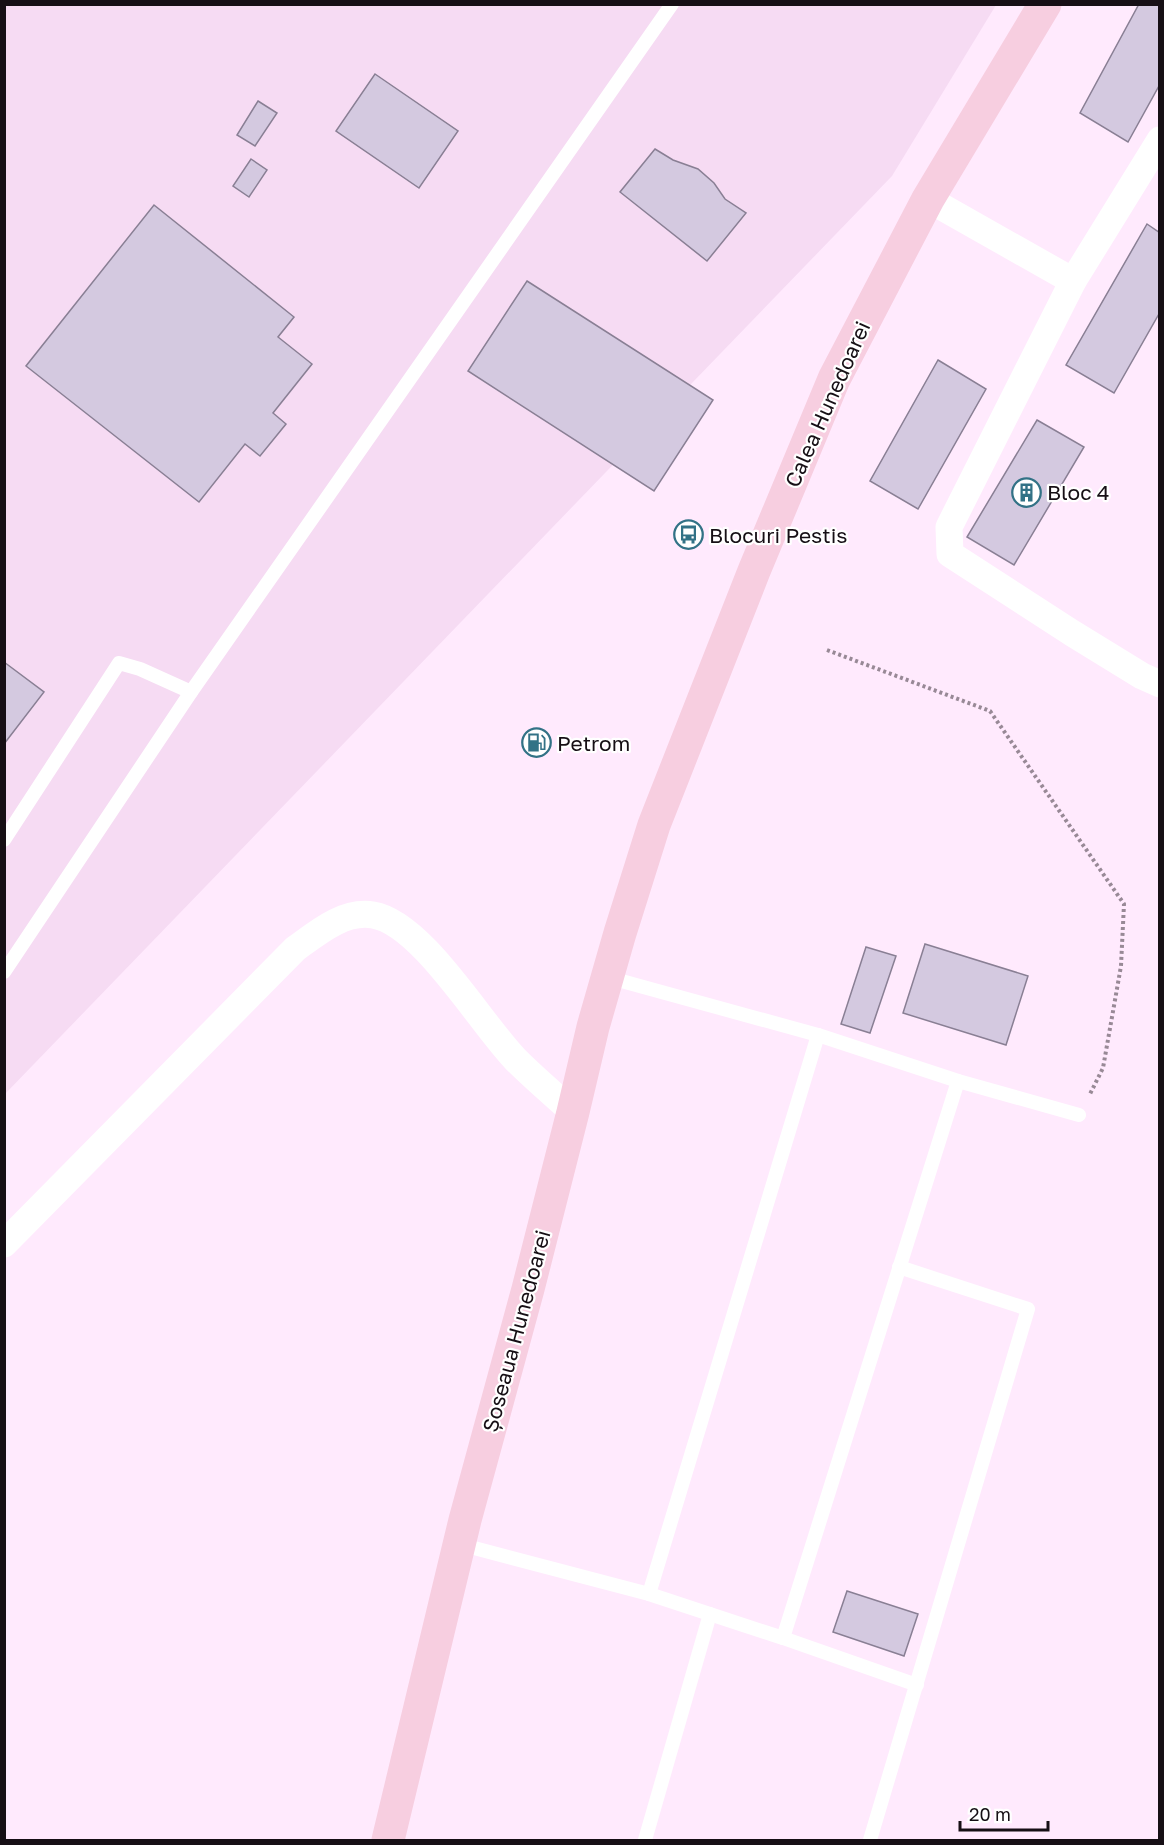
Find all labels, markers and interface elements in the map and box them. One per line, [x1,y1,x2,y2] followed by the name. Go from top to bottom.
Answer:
[779,317,875,491] street label: Calea Hunedoarei
[1010,476,1042,508] building icon: Bloc 4
[1047,479,1110,505] place label: Bloc 4
[672,519,704,551] bus stop icon: Blocuri Pestis
[709,522,847,548] place label: Blocuri Pestis
[520,727,552,759] fuel station icon: Petrom
[557,730,630,756] place label: Petrom
[477,1227,555,1435] street label: Șoseaua Hunedoarei
[960,1794,1048,1832] scale bar
[969,1803,1011,1825] text: 20 m

